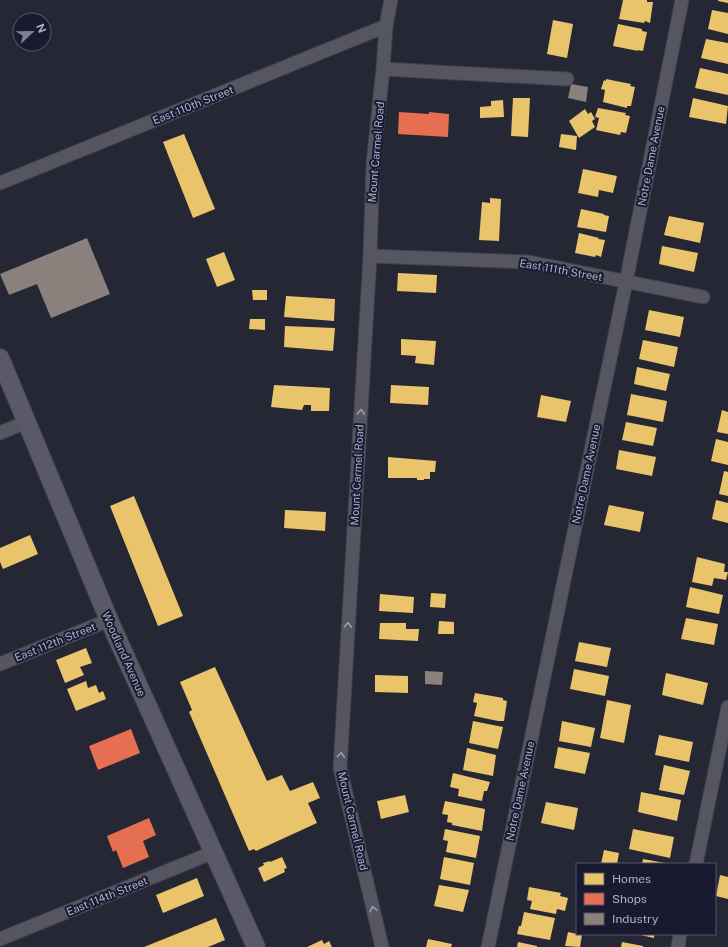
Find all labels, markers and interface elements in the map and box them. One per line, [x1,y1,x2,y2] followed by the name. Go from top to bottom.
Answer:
[12,12,52,52] north arrow
[34,22,48,34] text: N
[151,83,235,127] street label: East 110th Street
[366,101,386,203] street label: Mount Carmel Road
[635,105,667,207] street label: Notre Dame Avenue
[519,257,603,283] street label: East 111th Street
[357,409,365,415] one-way arrow
[570,423,602,525] street label: Notre Dame Avenue
[348,424,366,526] street label: Mount Carmel Road
[100,610,148,698] street label: Woodland Avenue
[13,620,97,664] street label: East 112th Street
[344,622,353,628] one-way arrow
[504,740,536,842] street label: Notre Dame Avenue
[336,752,345,758] one-way arrow
[336,770,370,872] street label: Mount Carmel Road
[576,863,716,935] legend
[612,872,651,886] text: Homes
[65,874,149,918] street label: East 114th Street
[612,892,647,906] text: Shops
[370,906,378,912] one-way arrow
[612,912,659,926] text: Industry

